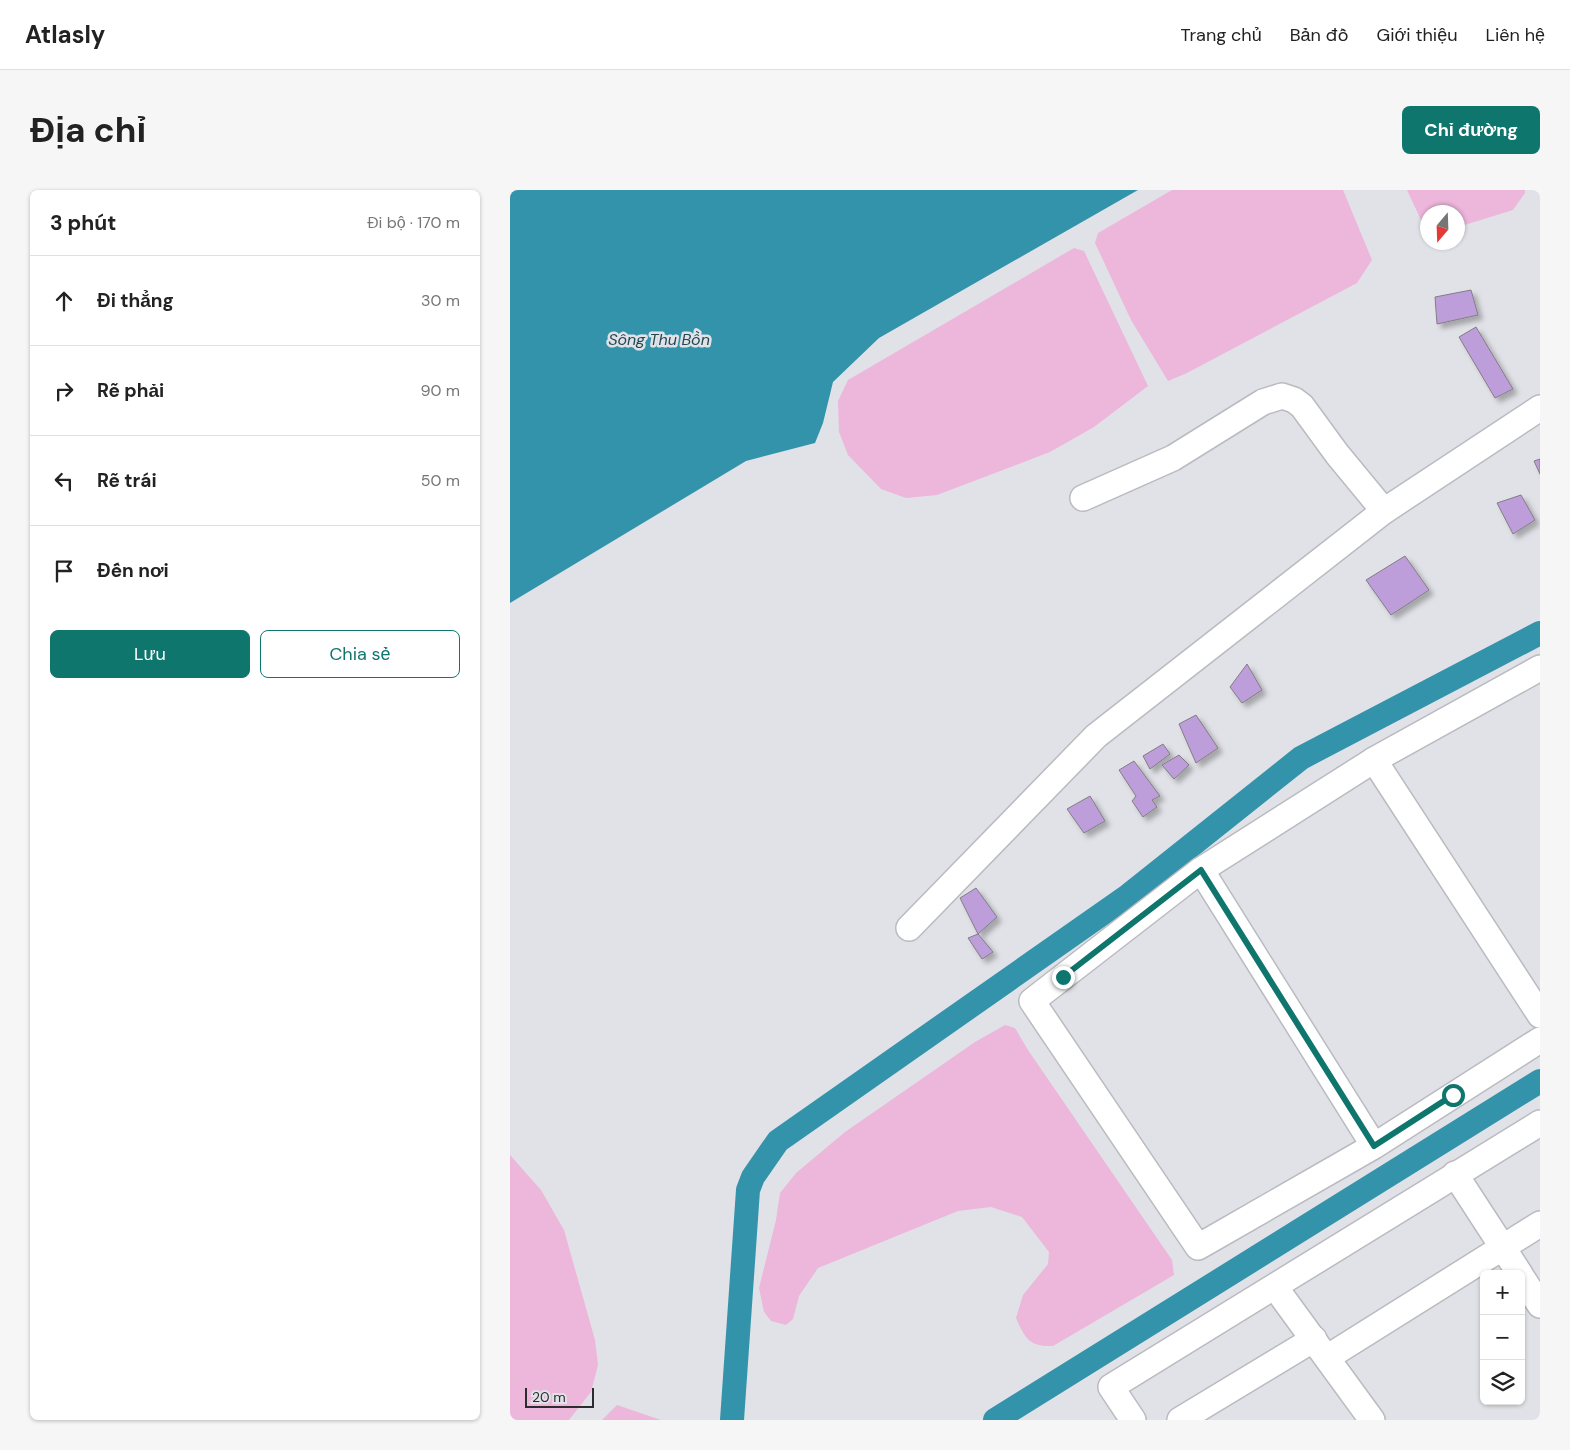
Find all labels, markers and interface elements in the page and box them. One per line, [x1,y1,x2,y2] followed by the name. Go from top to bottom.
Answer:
[25,19,105,50] text: Atlasly
[1180,23,1262,47] text: Trang chủ
[1290,23,1349,47] text: Bản đồ
[1377,23,1457,47] text: Giới thiệu
[1485,23,1545,47] text: Liên hệ
[1402,106,1540,154] button: Chỉ đường
[30,107,146,153] text: Địa chỉ
[1420,205,1465,250] north arrow
[50,209,116,237] text: 3 phút
[367,212,460,233] text: Đi bộ · 170 m
[50,287,78,315] icon: ahead
[97,288,174,313] text: Đi thẳng
[421,290,460,311] text: 30 m
[608,329,710,350] water label: Sông Thu Bồn
[50,377,78,405] icon: right
[97,378,164,403] text: Rẽ phải
[420,380,460,401] text: 90 m
[50,467,78,495] icon: left
[97,468,157,493] text: Rẽ trái
[421,470,460,491] text: 50 m
[50,557,78,585] icon: arrive
[97,558,169,583] text: Đến nơi
[50,630,250,678] button: Lưu
[260,630,460,678] button: Chia sẻ
[1052,966,1075,989] route end
[1442,1084,1465,1107] route start
[1480,1270,1525,1405] map controls
[1480,1270,1525,1315] button: +
[1480,1315,1525,1360] button: −
[1480,1360,1525,1405] button: layers
[525,1385,594,1408] scale bar
[532,1388,566,1406] text: 20 m

